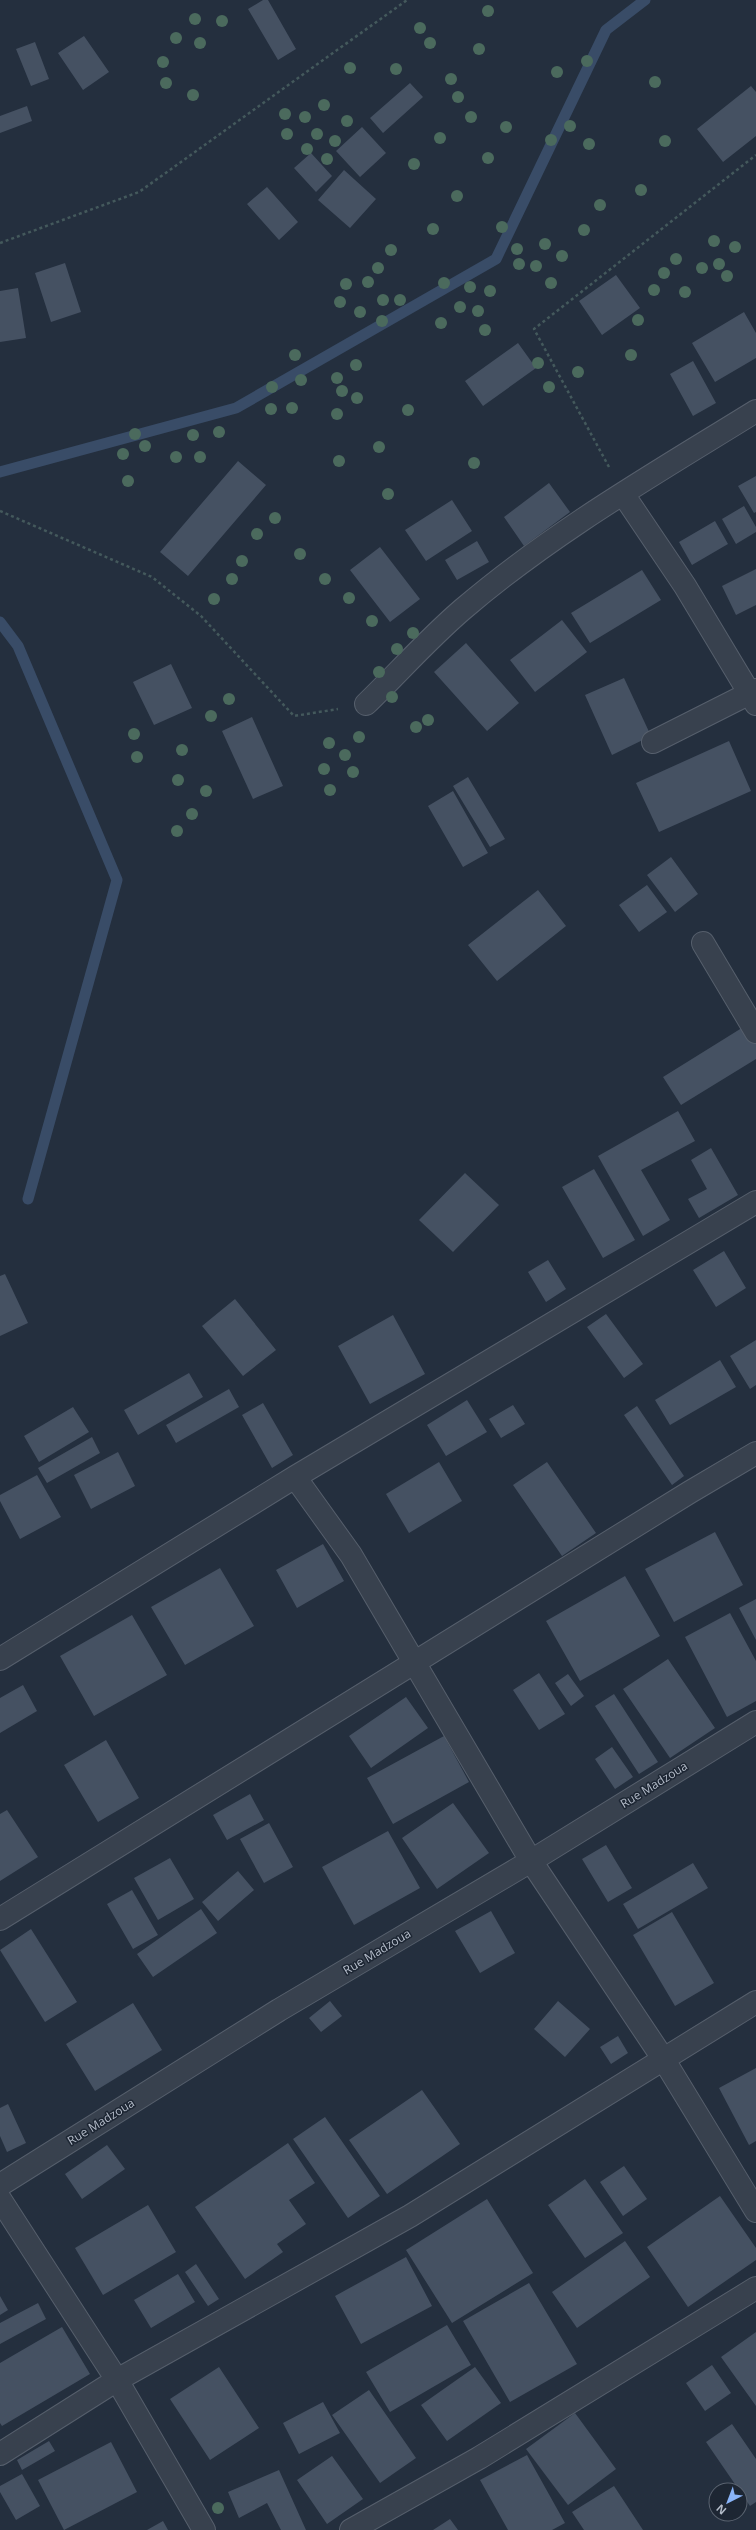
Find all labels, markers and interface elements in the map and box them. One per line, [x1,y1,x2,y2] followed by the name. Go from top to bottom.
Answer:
[617,1757,691,1812] street label: Rue Madzoua
[340,1925,414,1979] street label: Rue Madzoua
[64,2094,138,2149] street label: Rue Madzoua
[708,2482,748,2522] north arrow
[713,2501,729,2518] text: N

